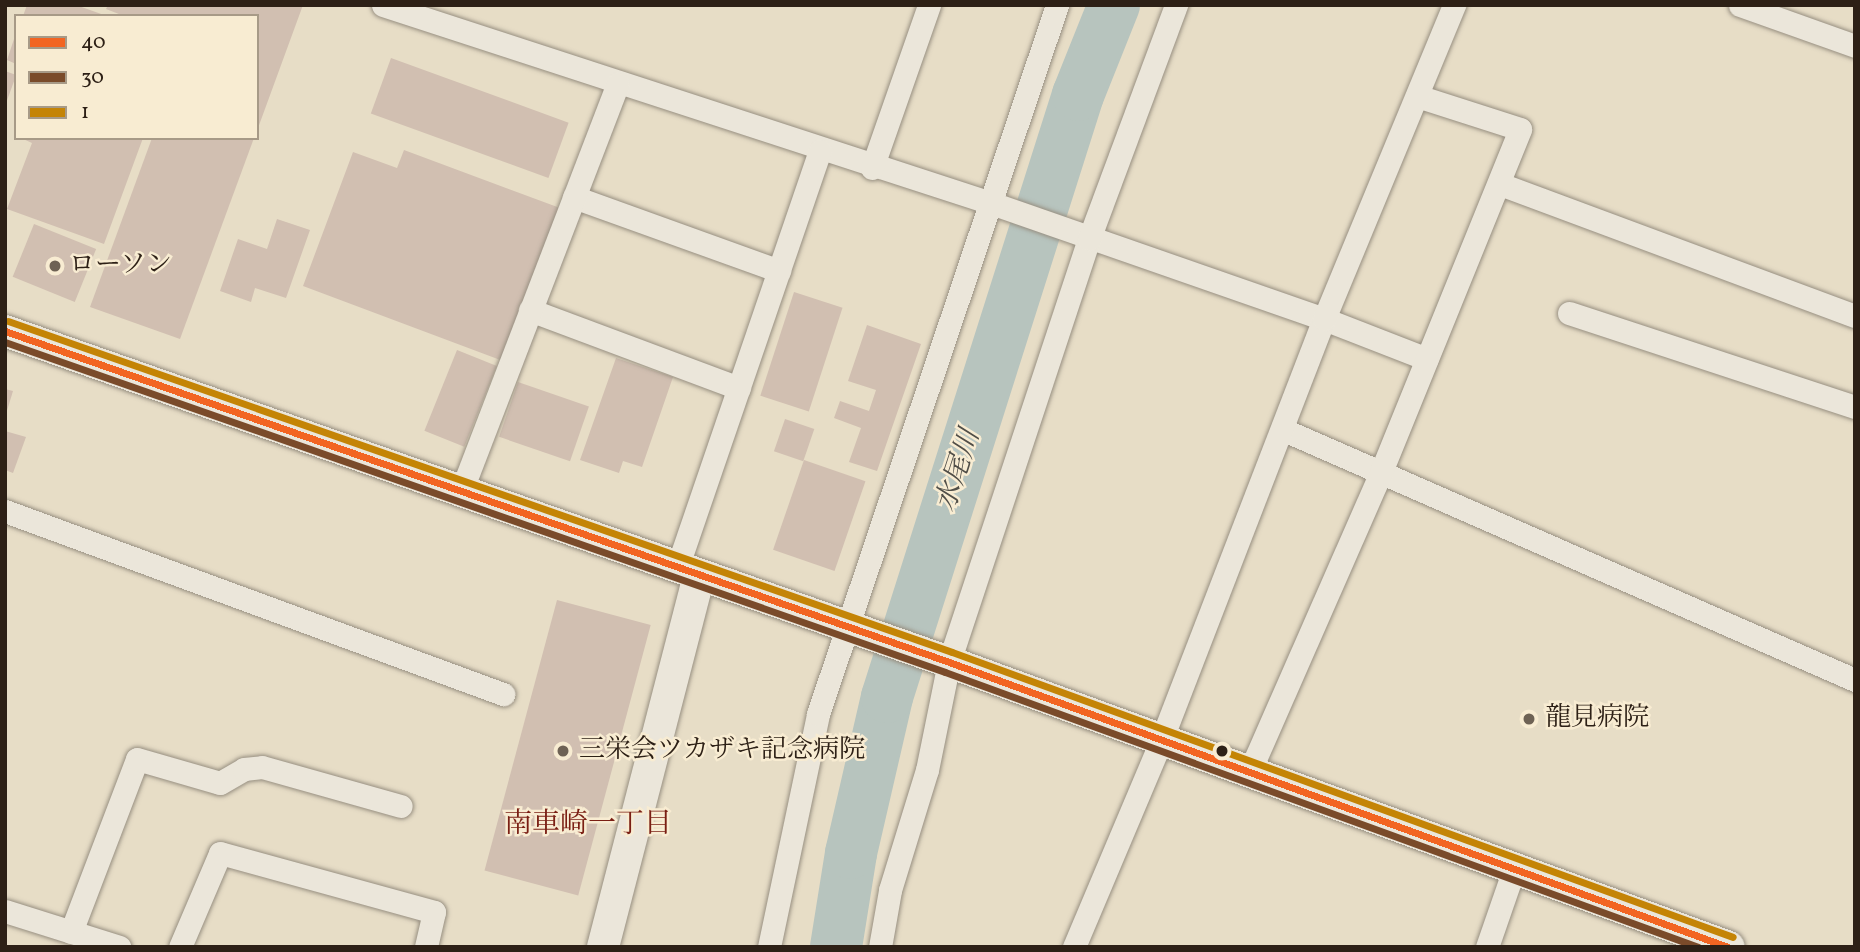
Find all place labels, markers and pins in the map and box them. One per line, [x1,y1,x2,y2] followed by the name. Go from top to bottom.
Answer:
[69,250,173,282] place label: ローソン
[47,258,63,274] marker: ローソン
[1545,703,1649,735] place label: 龍見病院
[1519,709,1539,729] marker: 龍見病院
[579,735,865,767] place label: 三栄会ツカザキ記念病院
[553,741,573,761] marker: 三栄会ツカザキ記念病院
[1215,744,1229,758] unlabelled marker

